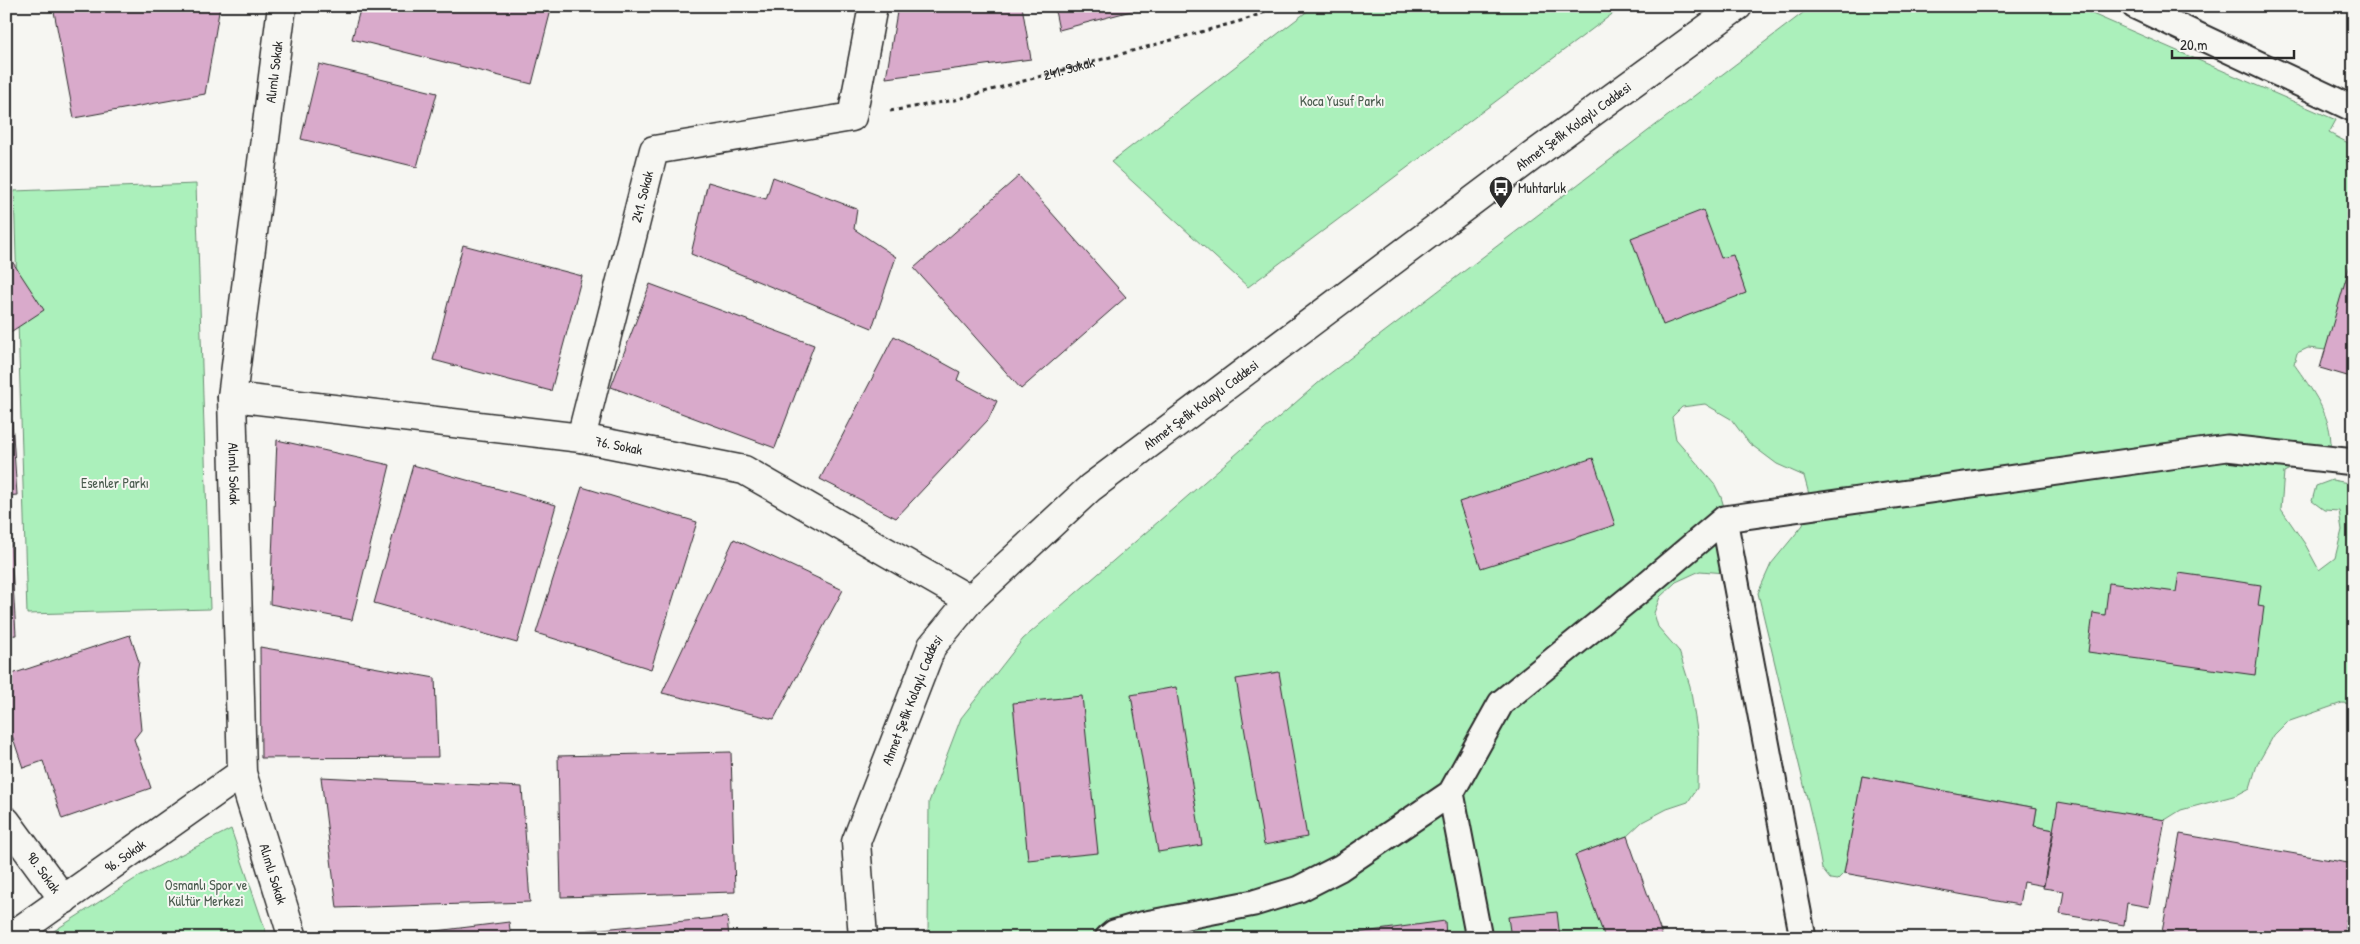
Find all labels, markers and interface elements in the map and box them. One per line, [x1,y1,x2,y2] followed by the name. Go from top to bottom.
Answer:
[2172,28,2295,60] scale bar
[2180,34,2207,55] text: 20 m
[260,40,287,104] street label: Alımlı Sokak
[1041,52,1097,84] street label: 241. Sokak
[1511,77,1635,175] street label: Ahmet Şefik Kolaylı Caddesi
[1300,91,1384,110] park label: Koca Yusuf Parkı
[626,169,657,224] street label: 241. Sokak
[1488,175,1514,209] bus stop icon: Muhtarlık
[1518,178,1566,197] place label: Muhtarlık
[1139,355,1262,454] street label: Ahmet Şefik Kolaylı Caddesi
[594,431,645,459] street label: 76. Sokak
[224,442,245,505] street label: Alımlı Sokak
[81,473,149,492] park label: Esenler Parkı
[877,630,947,768] street label: Ahmet Şefik Kolaylı Caddesi
[100,834,149,877] street label: 96. Sokak
[255,841,292,907] street label: Alımlı Sokak
[23,848,66,897] street label: 90. Sokak
[165,875,248,910] park label: Osmanlı Spor ve Kültür Merkezi

